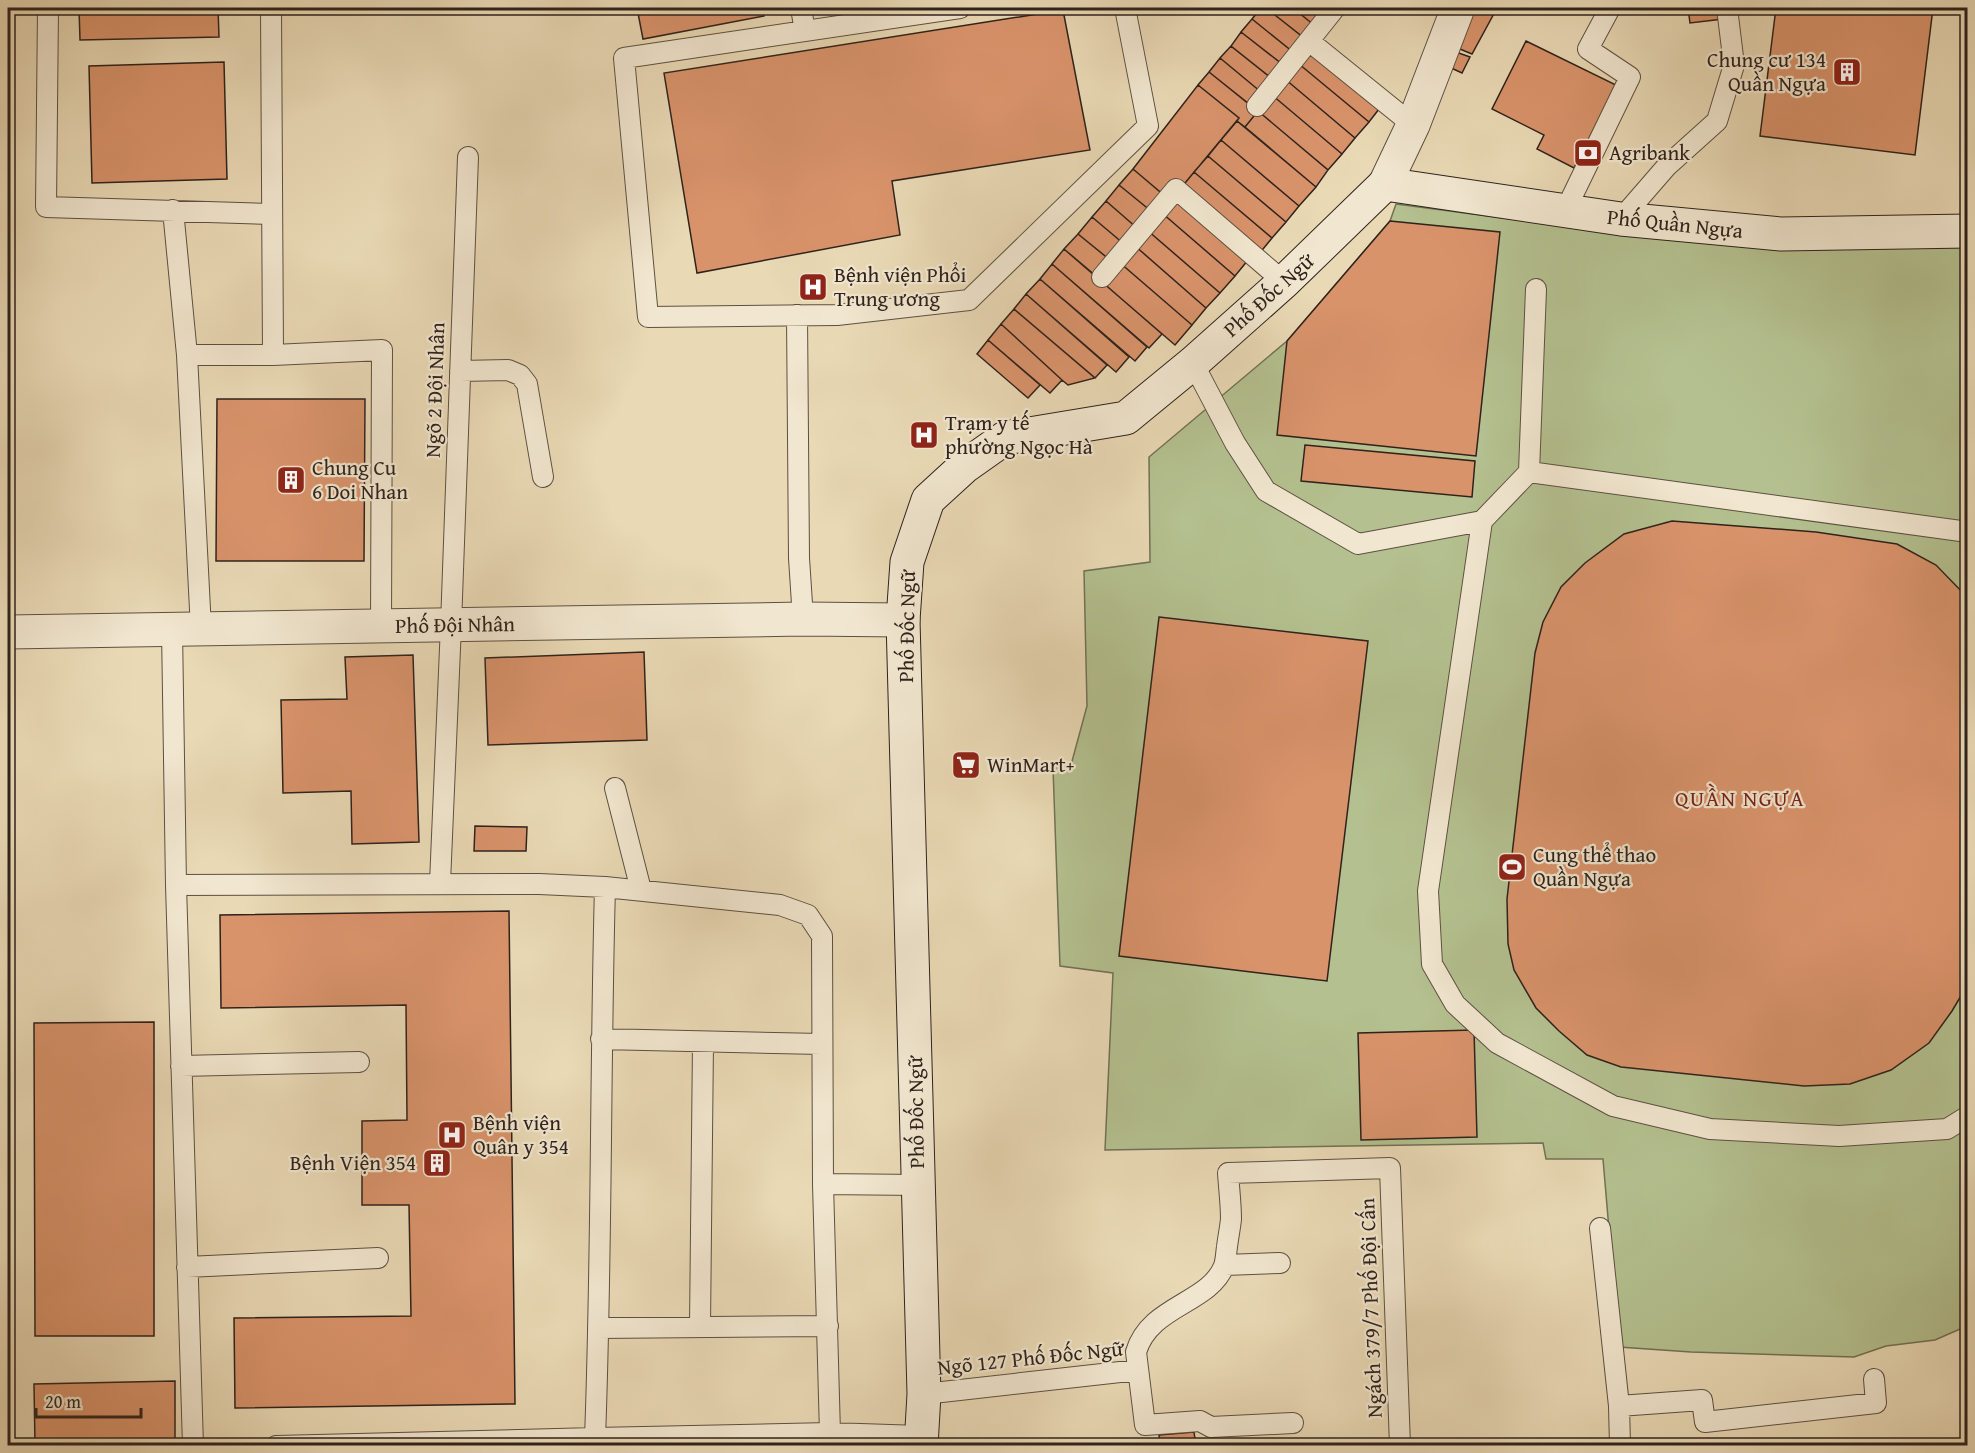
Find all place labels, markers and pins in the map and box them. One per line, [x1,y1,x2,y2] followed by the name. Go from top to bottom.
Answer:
[1707,44,1826,99] place label: Chung cư 134 Quần Ngựa
[1831,56,1863,88] building icon: Chung cư 134 Quần Ngựa
[1572,137,1604,169] bank icon: Agribank
[1609,137,1690,168] place label: Agribank
[834,259,966,314] place label: Bệnh viện Phổi Trung ương
[797,271,829,303] hospital icon: Bệnh viện Phổi Trung ương
[945,407,1093,462] place label: Trạm y tế phường Ngọc Hà
[908,419,940,451] hospital icon: Trạm y tế phường Ngọc Hà
[312,452,408,507] place label: Chung Cu 6 Doi Nhan
[275,464,307,496] building icon: Chung Cu 6 Doi Nhan
[950,749,982,781] supermarket icon: WinMart+
[987,749,1075,780] place label: WinMart+
[1533,839,1656,894] place label: Cung thể thao Quần Ngựa
[1496,851,1528,883] sports icon: Cung thể thao Quần Ngựa
[473,1107,569,1162] place label: Bệnh viện Quân y 354
[436,1119,468,1151] hospital icon: Bệnh viện Quân y 354
[290,1147,416,1178] place label: Bệnh Viện 354
[421,1147,453,1179] building icon: Bệnh Viện 354

